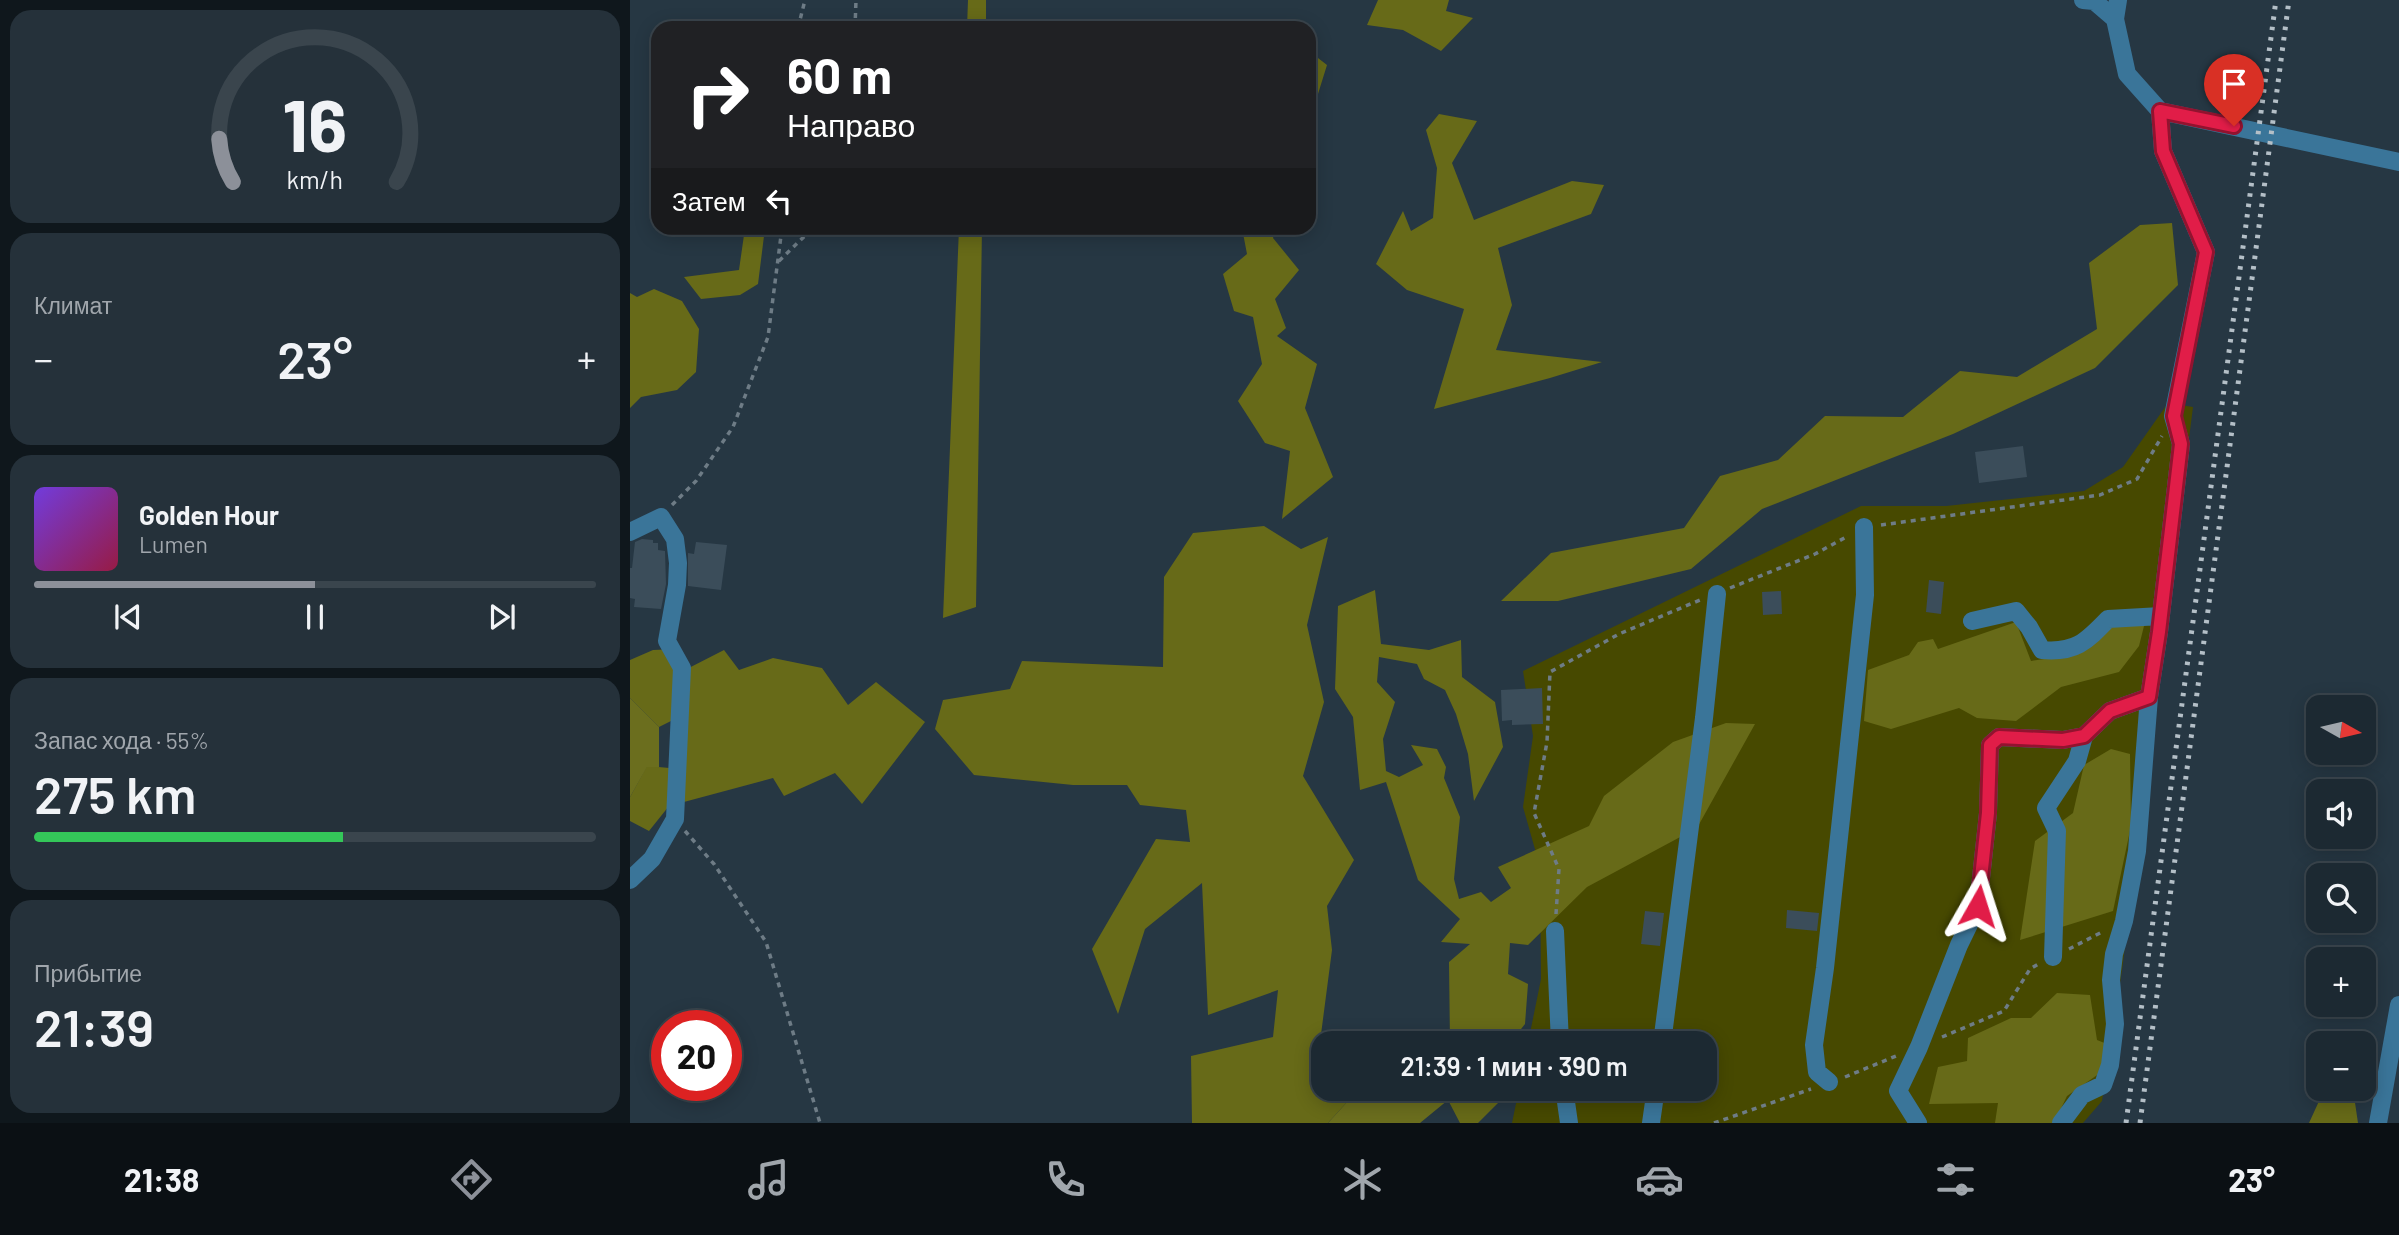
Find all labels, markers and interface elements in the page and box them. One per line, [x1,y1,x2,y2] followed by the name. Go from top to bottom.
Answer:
[787,45,892,104] text: 60 m
[672,49,763,140] icon: right
[2204,54,2264,126] pin
[2215,65,2253,103] icon: arrive
[283,80,347,168] text: 16
[787,105,915,143] text: Направо
[287,164,343,194] text: km/h
[760,182,798,220] icon: left
[672,185,746,216] text: Затем
[34,291,112,319] text: Климат
[277,327,353,389] text: 23°
[34,335,53,381] text: −
[577,335,596,381] text: +
[139,499,279,530] text: Golden Hour
[139,530,208,558] text: Lumen
[109,598,147,636] icon: previous
[296,598,334,636] icon: pause
[483,598,521,636] icon: next
[2306,695,2376,765] north arrow
[2306,695,2376,1101] map controls
[34,726,209,754] text: Запас хода · 55%
[34,762,196,824] text: 275 km
[2306,779,2376,849] button: sound
[2306,863,2376,933] button: search
[1941,869,2015,943] position arrow
[2306,947,2376,1017] button: +
[34,959,142,987] text: Прибытие
[34,995,154,1057] text: 21:39
[651,1010,742,1101] speed limit sign: 20
[2306,1031,2376,1101] button: −
[1401,1050,1627,1081] text: 21:39 · 1 мин · 390 m
[447,1155,496,1204] icon: directions
[744,1155,793,1204] icon: music
[1041,1155,1090,1204] icon: phone
[1338,1155,1387,1204] icon: climate
[1635,1155,1684,1204] icon: car
[1931,1155,1980,1204] icon: filters
[124,1160,199,1198] text: 21:38
[2228,1160,2275,1198] text: 23°

